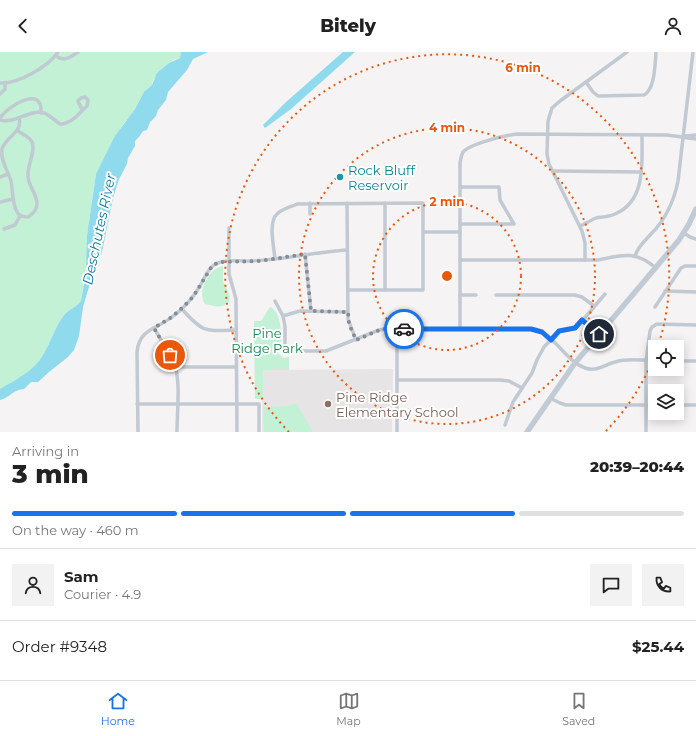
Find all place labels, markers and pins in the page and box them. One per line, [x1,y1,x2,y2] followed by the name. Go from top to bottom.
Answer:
[348,162,415,193] place label: Rock Bluff Reservoir
[335,172,345,182] marker: Rock Bluff Reservoir
[440,269,454,283] centre of rings
[582,317,616,351] pin
[153,338,187,372] pin
[336,389,459,420] place label: Pine Ridge Elementary School
[323,399,333,409] marker: Pine Ridge Elementary School

